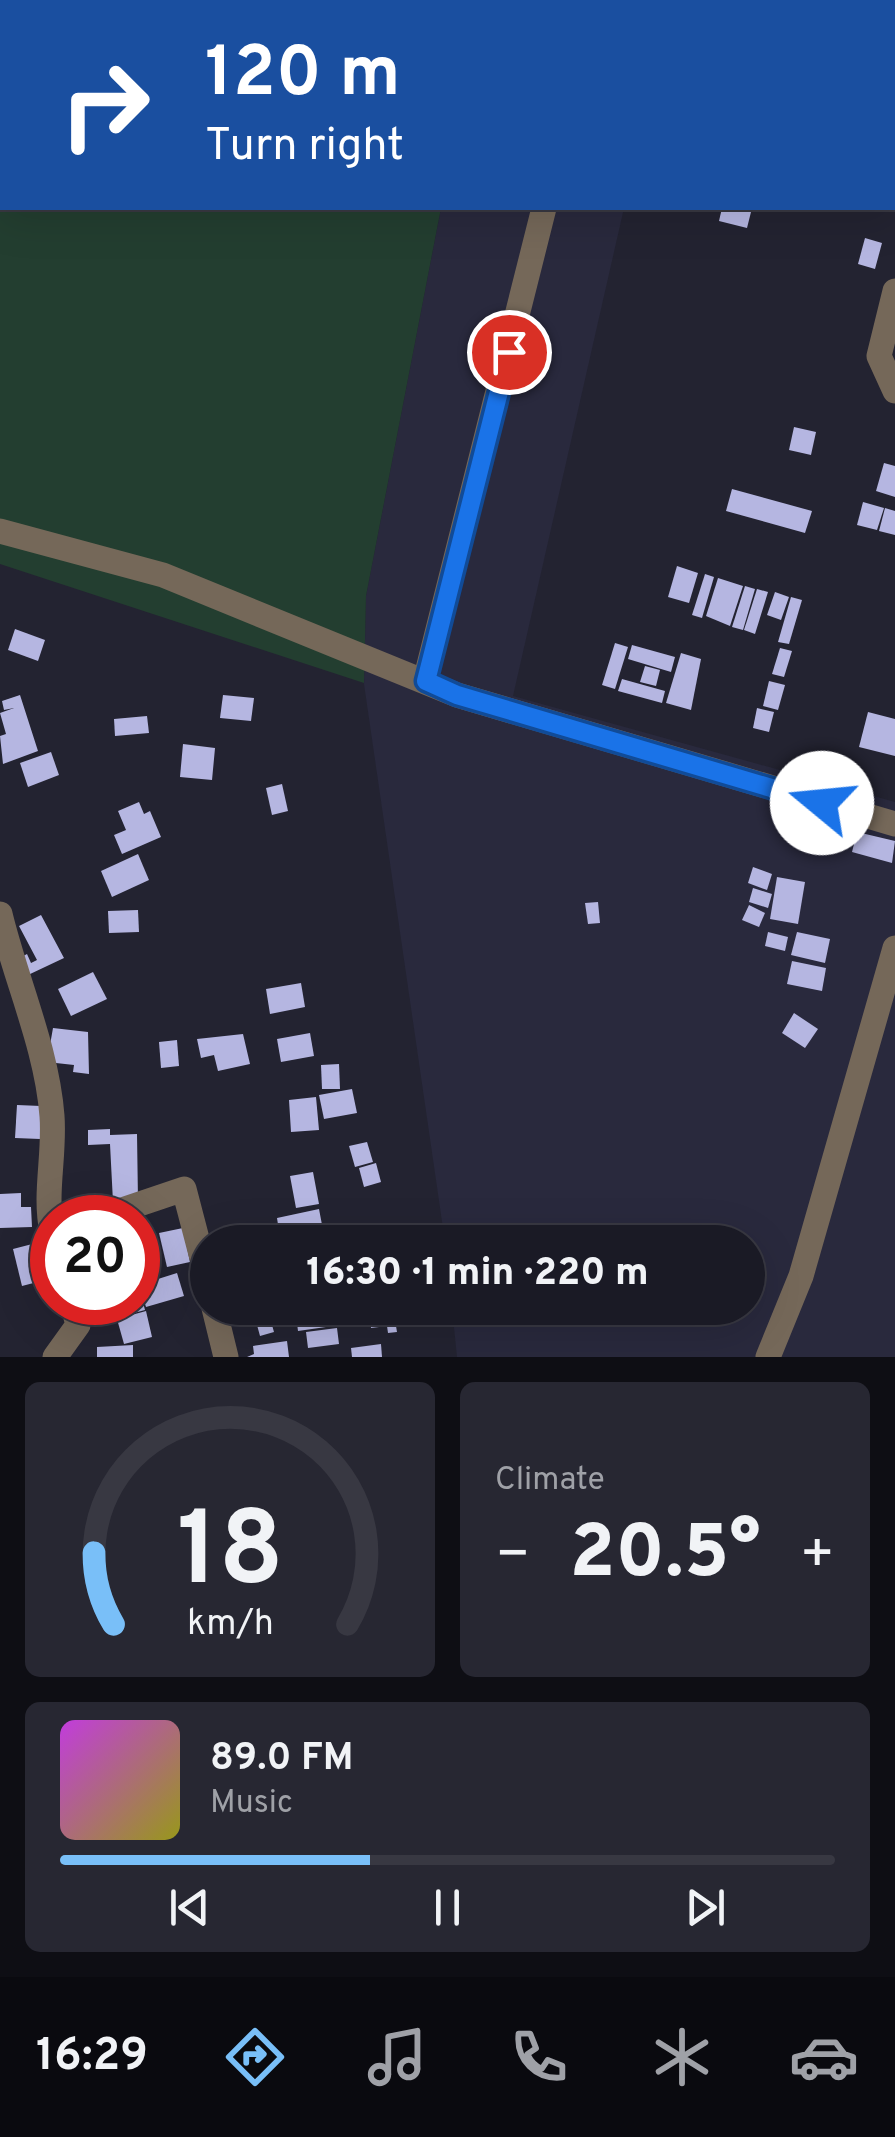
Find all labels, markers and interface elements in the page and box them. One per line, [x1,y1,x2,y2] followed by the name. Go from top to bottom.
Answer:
[205,32,401,121] text: 120 m
[40,40,170,170] icon: right
[205,119,404,176] text: Turn right
[467,310,552,395] pin
[482,325,537,380] icon: arrive
[770,751,874,855] position arrow
[30,1195,160,1325] speed limit sign: 20
[306,1250,649,1299] text: 16:30 · 1 min · 220 m
[495,1461,605,1501] text: Climate
[176,1490,284,1622] text: 18
[569,1509,761,1604] text: 20.5°
[495,1522,530,1592] text: −
[800,1522,835,1592] text: +
[187,1602,273,1648] text: km/h
[210,1735,354,1784] text: 89.0 FM
[210,1784,293,1824] text: Music
[162,1880,217,1935] icon: previous
[420,1880,475,1935] icon: pause
[678,1880,733,1935] icon: next
[220,2022,290,2092] icon: directions
[362,2022,432,2092] icon: music
[504,2022,574,2092] icon: phone
[647,2022,717,2092] icon: climate
[789,2022,859,2092] icon: car
[36,2029,148,2086] text: 16:29

